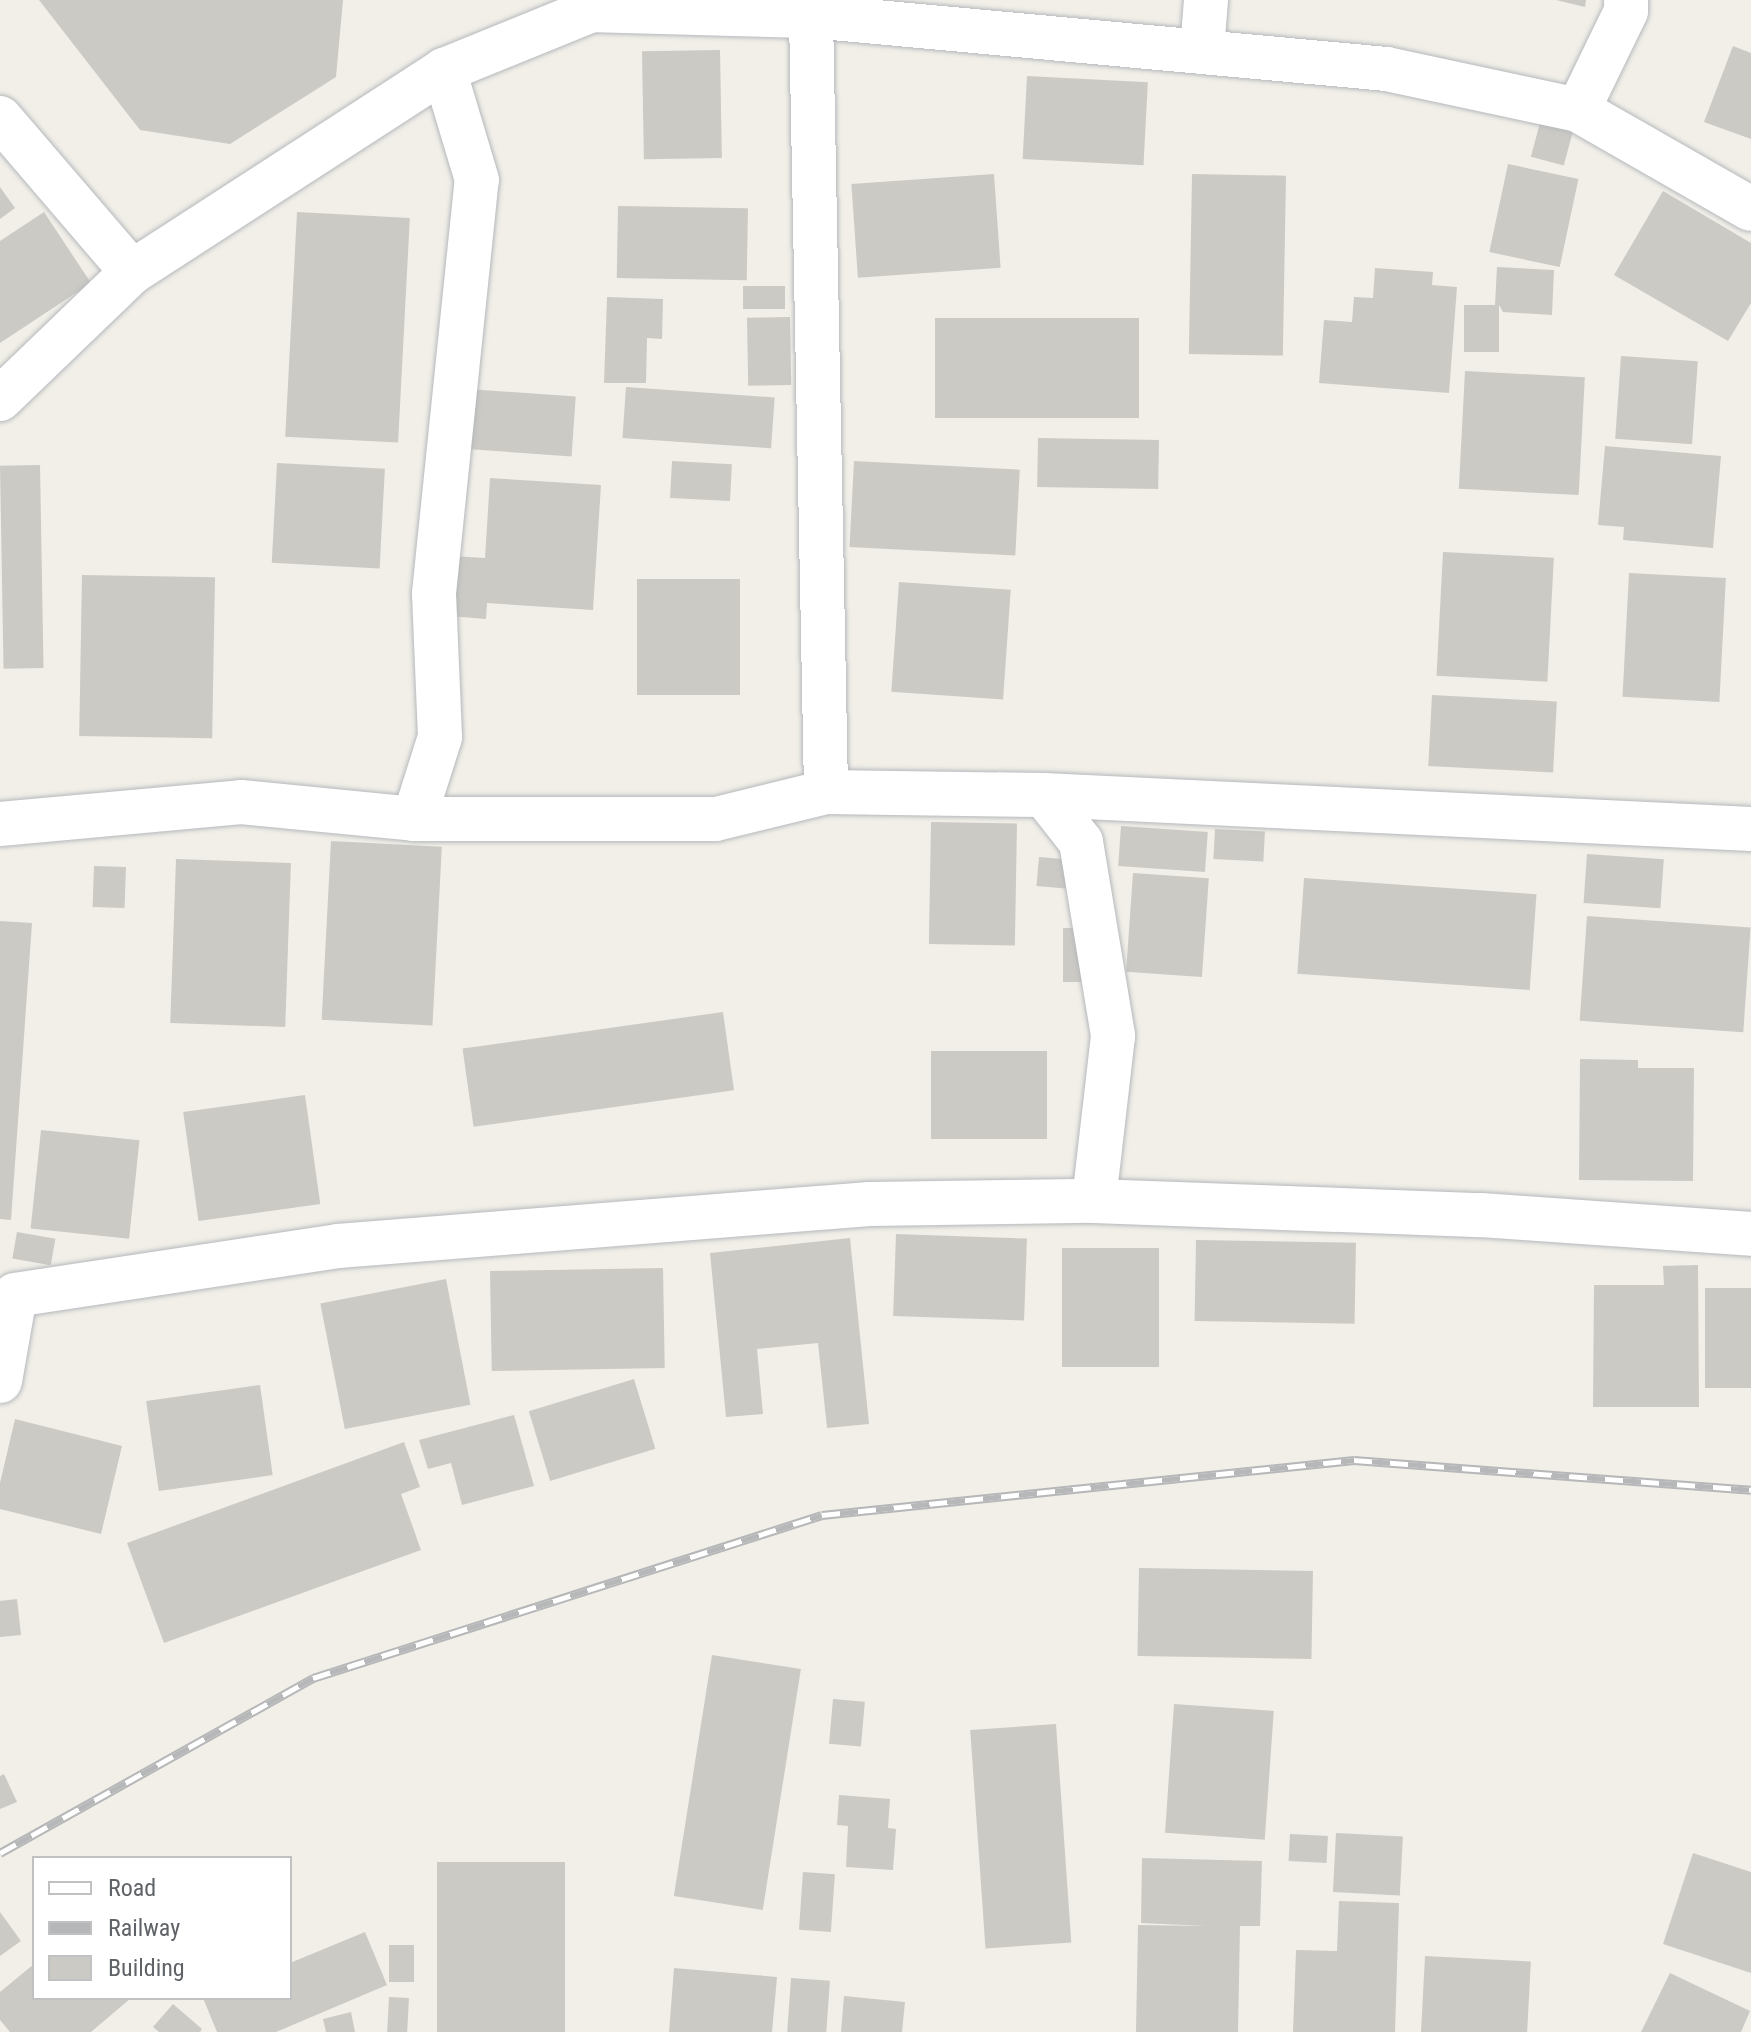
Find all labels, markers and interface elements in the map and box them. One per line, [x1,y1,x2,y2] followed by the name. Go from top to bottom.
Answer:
[32,1856,292,2000] legend
[108,1874,156,1902] text: Road
[108,1914,180,1942] text: Railway
[108,1954,185,1982] text: Building

